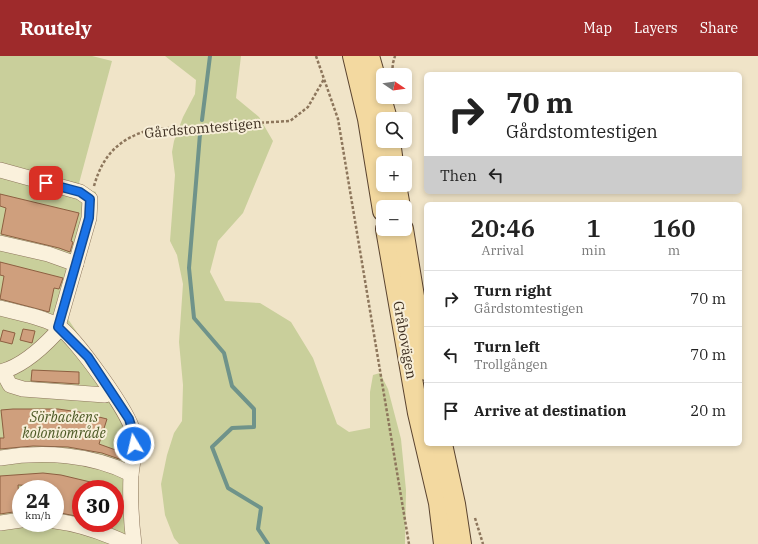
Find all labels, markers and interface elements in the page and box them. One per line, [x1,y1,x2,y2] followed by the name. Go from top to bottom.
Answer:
[20,16,92,40] text: Routely
[584,19,612,37] text: Map
[634,19,678,37] text: Layers
[700,19,738,37] text: Share
[376,68,412,104] north arrow
[376,68,412,236] map controls
[506,84,573,121] text: 70 m
[440,88,492,140] icon: right
[376,112,412,148] button: search
[143,114,263,142] street label: Gårdstomtestigen
[506,120,658,143] text: Gårdstomtestigen
[376,156,412,192] button: +
[485,164,507,186] icon: left
[29,166,63,200] pin
[440,166,477,185] text: Then
[35,172,57,194] icon: arrive
[376,200,412,236] button: −
[470,212,535,244] text: 20:46
[587,212,601,244] text: 1
[652,212,696,244] text: 160
[482,242,524,259] text: Arrival
[581,242,606,259] text: min
[668,242,680,259] text: m
[474,281,552,300] text: Turn right
[440,288,462,310] icon: right
[690,289,726,308] text: 70 m
[389,300,421,380] street label: Gråbovägen
[474,300,584,317] text: Gårdstomtestigen
[474,337,540,356] text: Turn left
[440,344,462,366] icon: left
[690,345,726,364] text: 70 m
[474,356,548,373] text: Trollgången
[440,400,462,422] icon: arrive
[474,401,626,420] text: Arrive at destination
[690,401,726,420] text: 20 m
[22,408,106,442] park label: Sörbackens koloniområde
[113,423,155,465] position arrow
[72,480,124,532] speed limit sign: 30
[26,487,50,514] text: 24
[25,509,51,522] text: km/h

